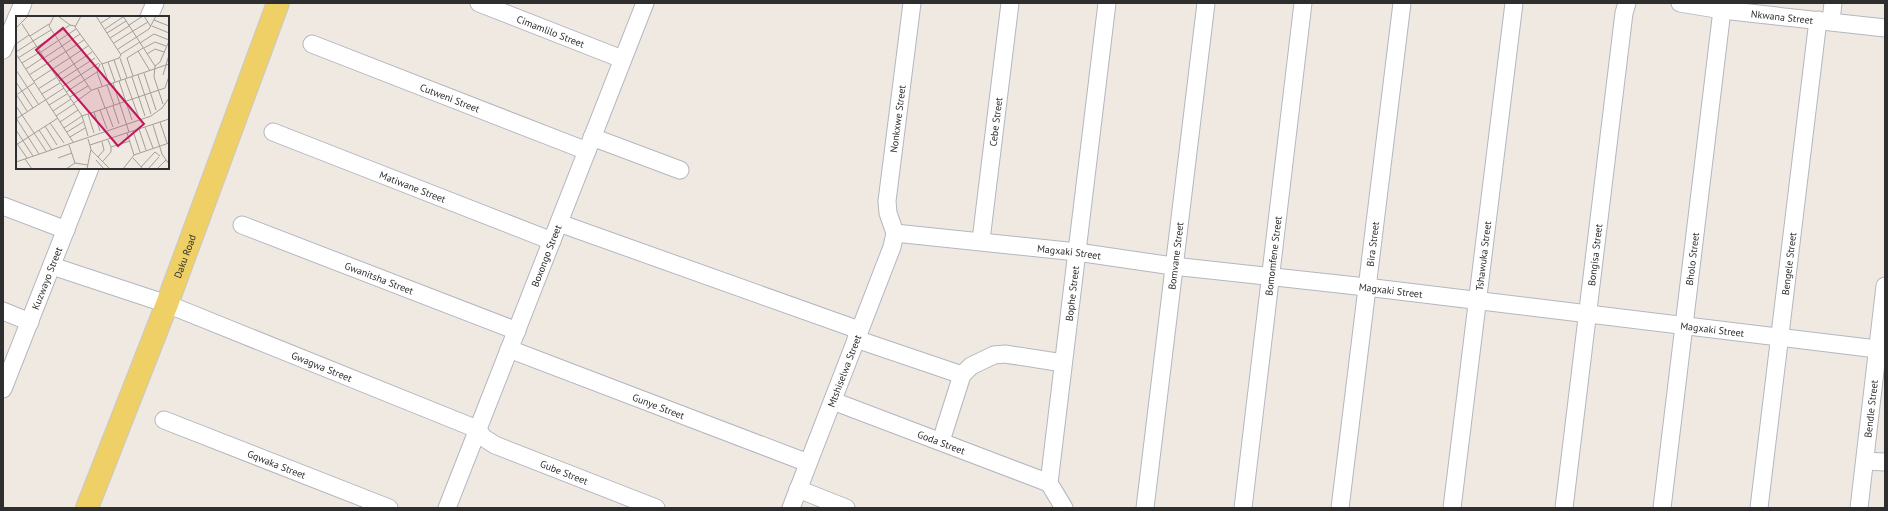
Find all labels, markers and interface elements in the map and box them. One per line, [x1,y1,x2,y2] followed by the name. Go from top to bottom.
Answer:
[1750,7,1814,27] street label: Nkwana Street
[515,12,587,51] street label: Cimamlilo Street
[16,16,169,169] inset map
[418,81,482,116] street label: Cutweni Street
[887,84,909,153] street label: Nonkxwe Street
[987,96,1005,147] street label: Cebe Street
[378,168,448,206] street label: Matiwane Street
[1262,215,1285,296] street label: Bomomfene Street
[1364,220,1382,267] street label: Bira Street
[1473,220,1494,291] street label: Tshawuka Street
[1165,221,1187,290] street label: Bomvane Street
[528,222,565,289] street label: Boxongo Street
[1585,223,1605,287] street label: Bongisa Street
[1683,231,1702,286] street label: Bholo Street
[1779,231,1799,296] street label: Bengele Street
[171,233,199,280] street label: Daku Road
[1036,242,1102,262] street label: Magxaki Street
[29,245,65,312] street label: Kuzwayo Street
[343,259,416,298] street label: Gwanitsha Street
[1063,265,1082,322] street label: Bophe Street
[1358,280,1424,301] street label: Magxaki Street
[1680,319,1745,340] street label: Magxaki Street
[825,332,865,409] street label: Mtshiselwa Street
[289,349,354,385] street label: Gwagwa Street
[1861,379,1881,438] street label: Bendle Street
[630,391,687,423] street label: Gunye Street
[916,428,968,458] street label: Goda Street
[245,447,308,482] street label: Gqwaka Street
[538,457,590,488] street label: Gube Street

